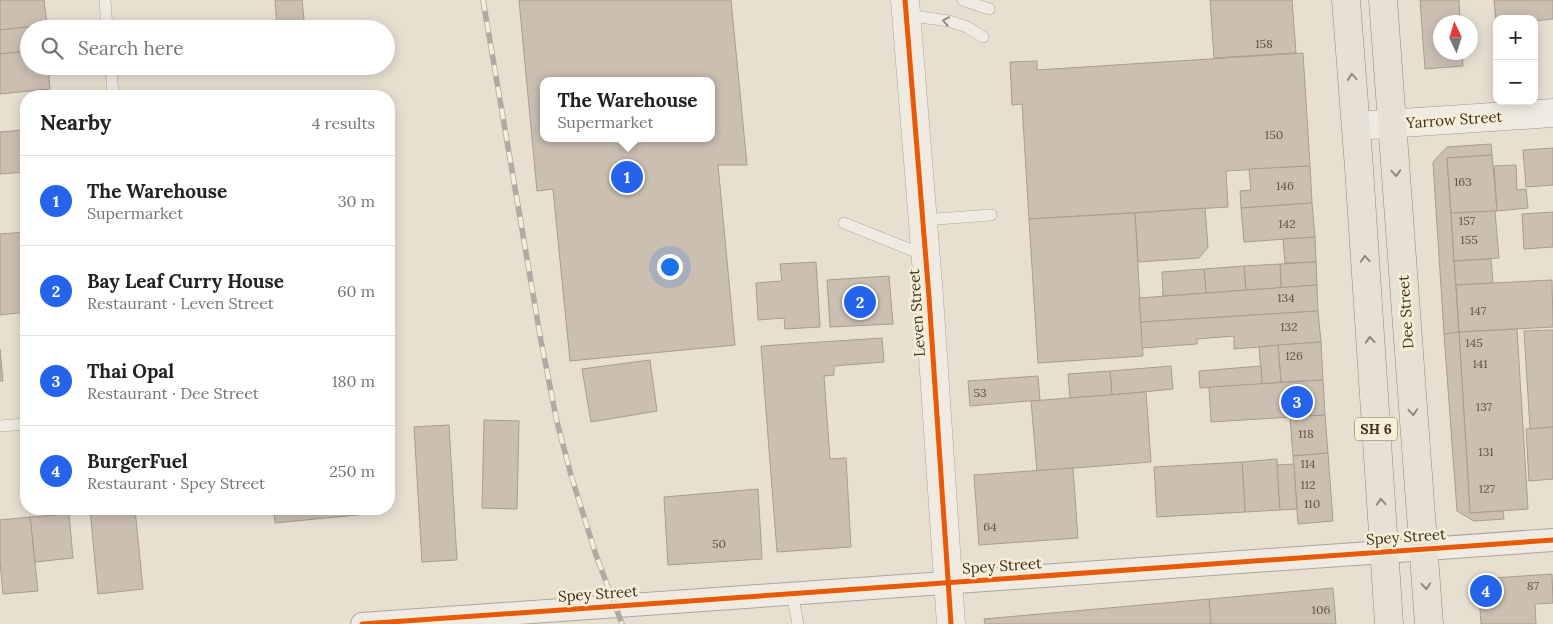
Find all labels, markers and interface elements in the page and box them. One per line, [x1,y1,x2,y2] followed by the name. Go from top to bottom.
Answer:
[1433,15,1478,60] north arrow
[1493,15,1538,105] map controls
[1493,15,1538,60] button: +
[942,17,951,27] one-way arrow
[20,20,395,75] search box
[38,34,66,62] icon: search
[78,36,184,60] text: Search here
[1255,36,1273,51] house number: 158
[1493,60,1538,105] button: −
[1347,73,1358,81] one-way arrow
[540,77,715,142] popup
[557,88,698,112] text: The Warehouse
[1404,107,1503,132] street label: Yarrow Street
[40,109,111,136] text: Nearby
[557,112,654,132] text: Supermarket
[312,113,375,133] text: 4 results
[1265,127,1283,142] house number: 150
[611,158,643,196] pin: 1
[1390,169,1401,177] one-way arrow
[1454,174,1472,189] house number: 163
[1276,178,1294,193] house number: 146
[87,179,227,203] text: The Warehouse
[53,191,59,211] text: 1
[338,191,375,211] text: 30 m
[87,203,183,223] text: Supermarket
[1459,213,1476,228] house number: 157
[1278,216,1296,231] house number: 142
[1460,232,1478,247] house number: 155
[657,254,683,280] your location
[1359,255,1370,263] one-way arrow
[904,268,929,358] street label: Leven Street
[87,269,284,293] text: Bay Leaf Curry House
[1393,274,1418,350] street label: Dee Street
[52,281,60,301] text: 2
[337,281,375,301] text: 60 m
[844,283,876,321] pin: 2
[1277,290,1295,305] house number: 134
[87,293,274,313] text: Restaurant · Leven Street
[1470,303,1487,318] house number: 147
[1280,319,1298,334] house number: 132
[1465,335,1483,350] house number: 145
[1365,336,1376,344] one-way arrow
[1285,348,1303,363] house number: 126
[1472,356,1488,371] house number: 141
[87,359,174,383] text: Thai Opal
[52,371,60,391] text: 3
[332,371,375,391] text: 180 m
[87,383,259,403] text: Restaurant · Dee Street
[1281,383,1313,421] pin: 3
[973,385,987,400] house number: 53
[1476,399,1493,414] house number: 137
[1408,409,1419,417] one-way arrow
[1355,418,1397,440] road number: SH 6
[1298,426,1314,441] house number: 118
[1478,444,1494,459] house number: 131
[87,449,188,473] text: BurgerFuel
[1300,456,1316,471] house number: 114
[52,461,60,481] text: 4
[329,461,375,481] text: 250 m
[87,473,265,493] text: Restaurant · Spey Street
[1300,477,1316,492] house number: 112
[1479,481,1496,496] house number: 127
[1304,496,1320,511] house number: 110
[1376,498,1387,506] one-way arrow
[983,519,997,534] house number: 64
[1365,524,1447,549] street label: Spey Street
[712,536,726,551] house number: 50
[961,553,1043,578] street label: Spey Street
[1470,572,1502,610] pin: 4
[1527,578,1540,593] house number: 87
[557,581,639,606] street label: Spey Street
[1420,582,1431,590] one-way arrow
[1312,602,1330,617] house number: 106

